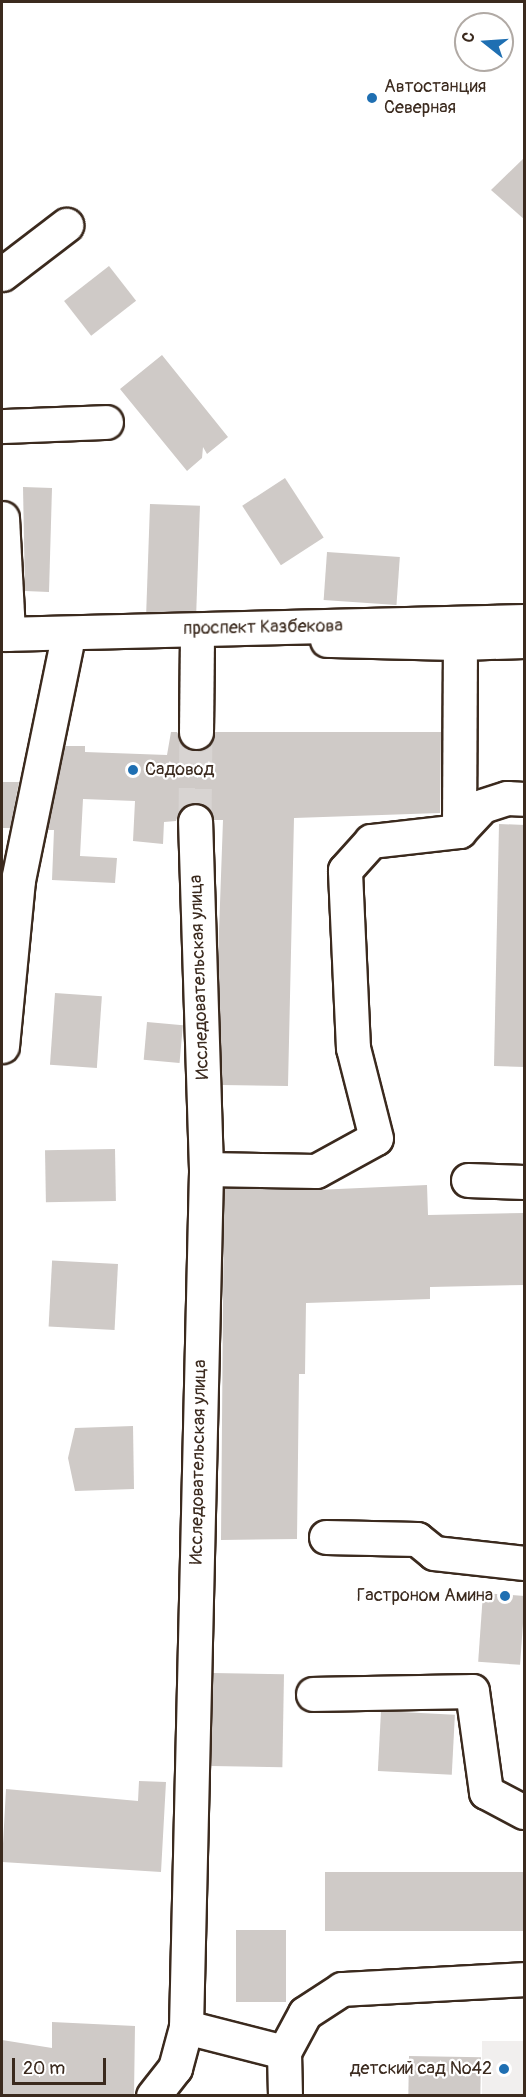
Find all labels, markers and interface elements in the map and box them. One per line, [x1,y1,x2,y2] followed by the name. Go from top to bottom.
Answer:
[454,12,514,72] north arrow
[458,30,480,45] text: С
[384,77,486,119] place label: Автостанция Северная
[365,91,379,105] marker: Автостанция Северная
[183,616,343,640] street label: проспект Казбекова
[145,759,214,781] place label: Садовод
[126,763,140,777] marker: Садовод
[186,874,214,1080] street label: Исследовательская улица
[186,1359,212,1565] street label: Исследовательская улица
[357,1585,493,1607] place label: Гастроном Амина
[498,1589,512,1603] marker: Гастроном Амина
[15,2046,110,2084] scale bar
[23,2057,65,2080] text: 20 m
[350,2058,492,2080] place label: детский сад №42
[497,2062,511,2076] marker: детский сад №42

